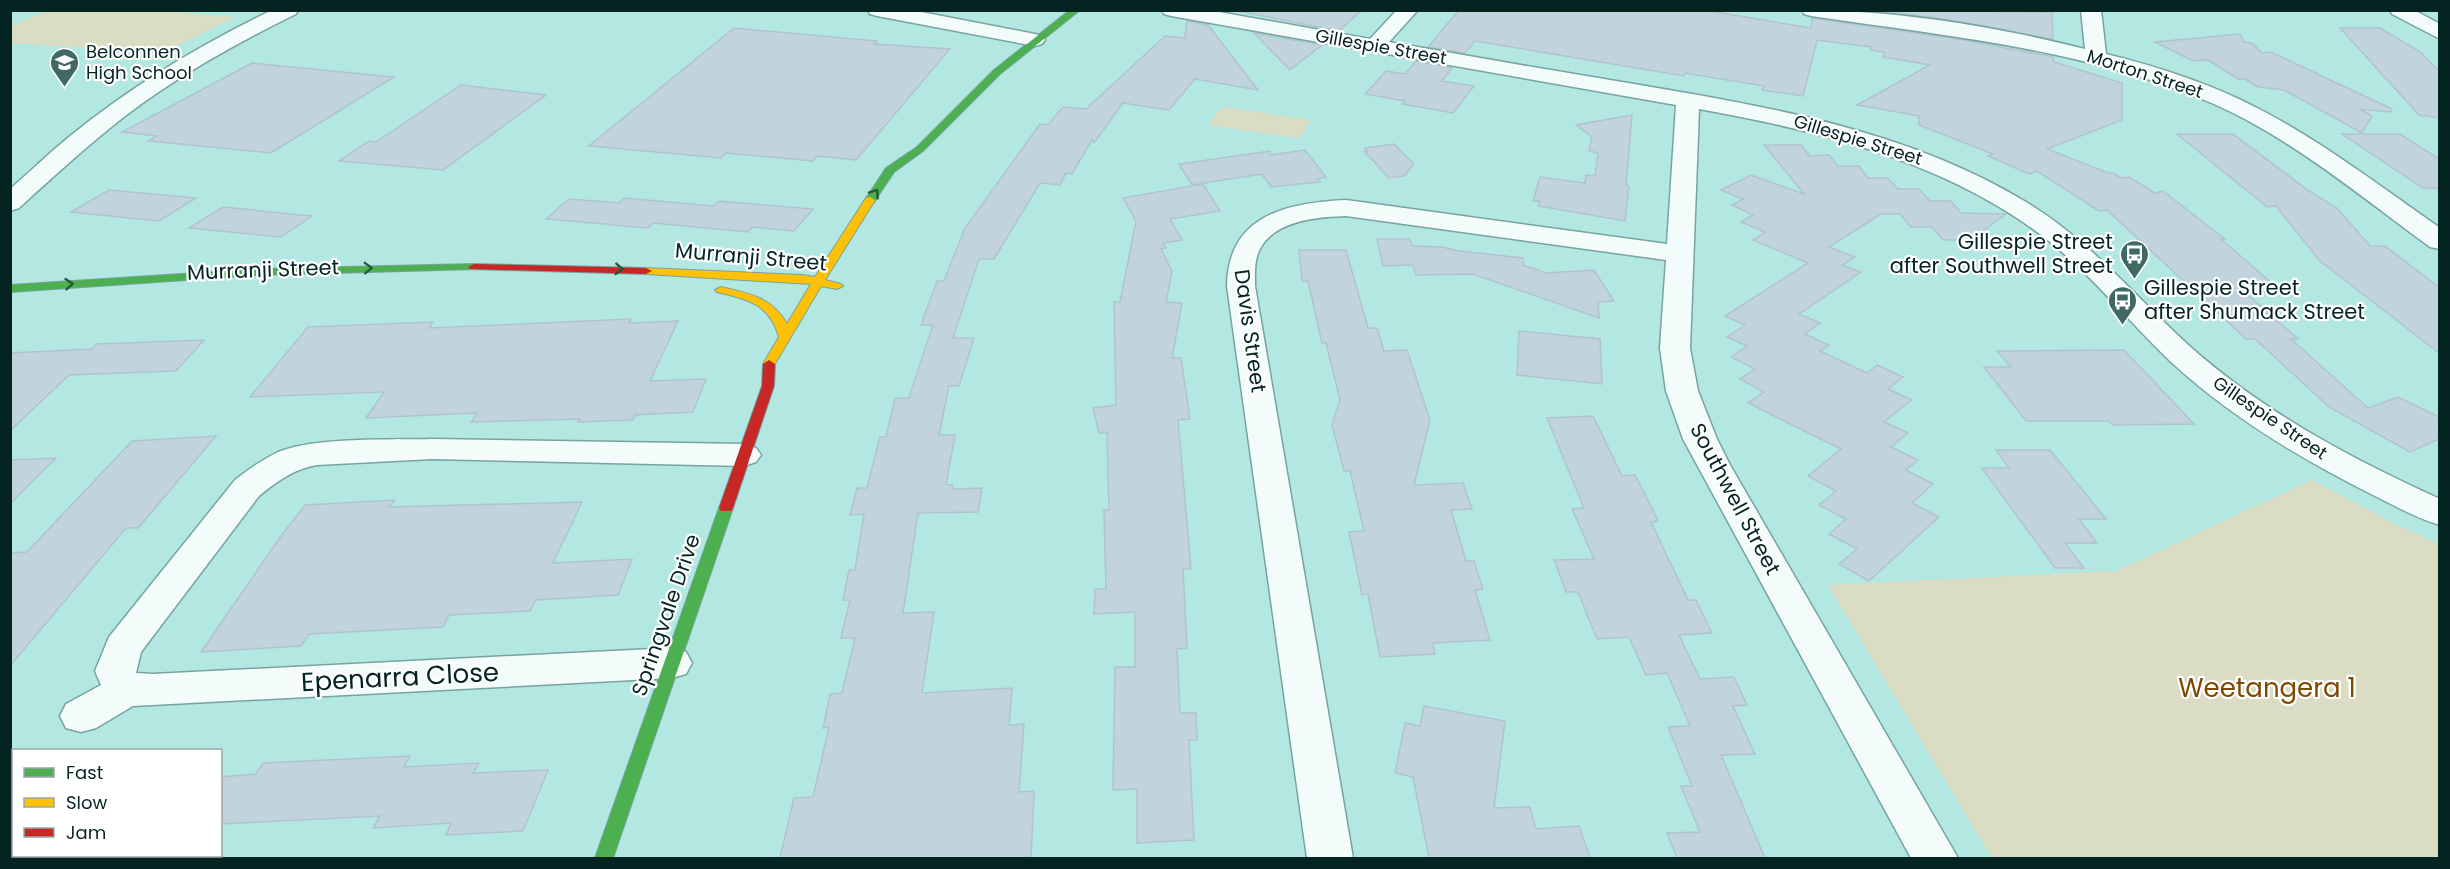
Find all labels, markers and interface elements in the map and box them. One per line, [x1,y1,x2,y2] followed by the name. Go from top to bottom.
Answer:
[1313,23,1449,70] street label: Gillespie Street
[86,39,192,85] place label: Belconnen High School
[2084,43,2206,104] street label: Morton Street
[49,46,81,88] school or university icon: Belconnen High School
[1791,108,1925,171] street label: Gillespie Street
[868,189,879,200] one-way arrow
[1890,227,2113,280] place label: Gillespie Street after Southwell Street
[674,235,828,278] street label: Murranji Street
[2118,238,2150,280] bus stop icon: Gillespie Street after Southwell Street
[186,252,340,287] street label: Murranji Street
[364,261,373,274] one-way arrow
[614,262,623,275] one-way arrow
[1228,267,1273,394] street label: Davis Street
[2144,273,2365,326] place label: Gillespie Street after Shumack Street
[64,278,73,291] one-way arrow
[2107,284,2139,326] bus stop icon: Gillespie Street after Shumack Street
[2208,370,2332,465] street label: Gillespie Street
[1683,418,1788,580] street label: Southwell Street
[624,530,707,700] street label: Springvale Drive
[300,654,500,700] street label: Epenarra Close
[2178,670,2356,706] park label: Weetangera 1
[12,749,222,857] legend
[66,760,103,785] text: Fast
[66,790,108,815] text: Slow
[66,820,106,845] text: Jam

